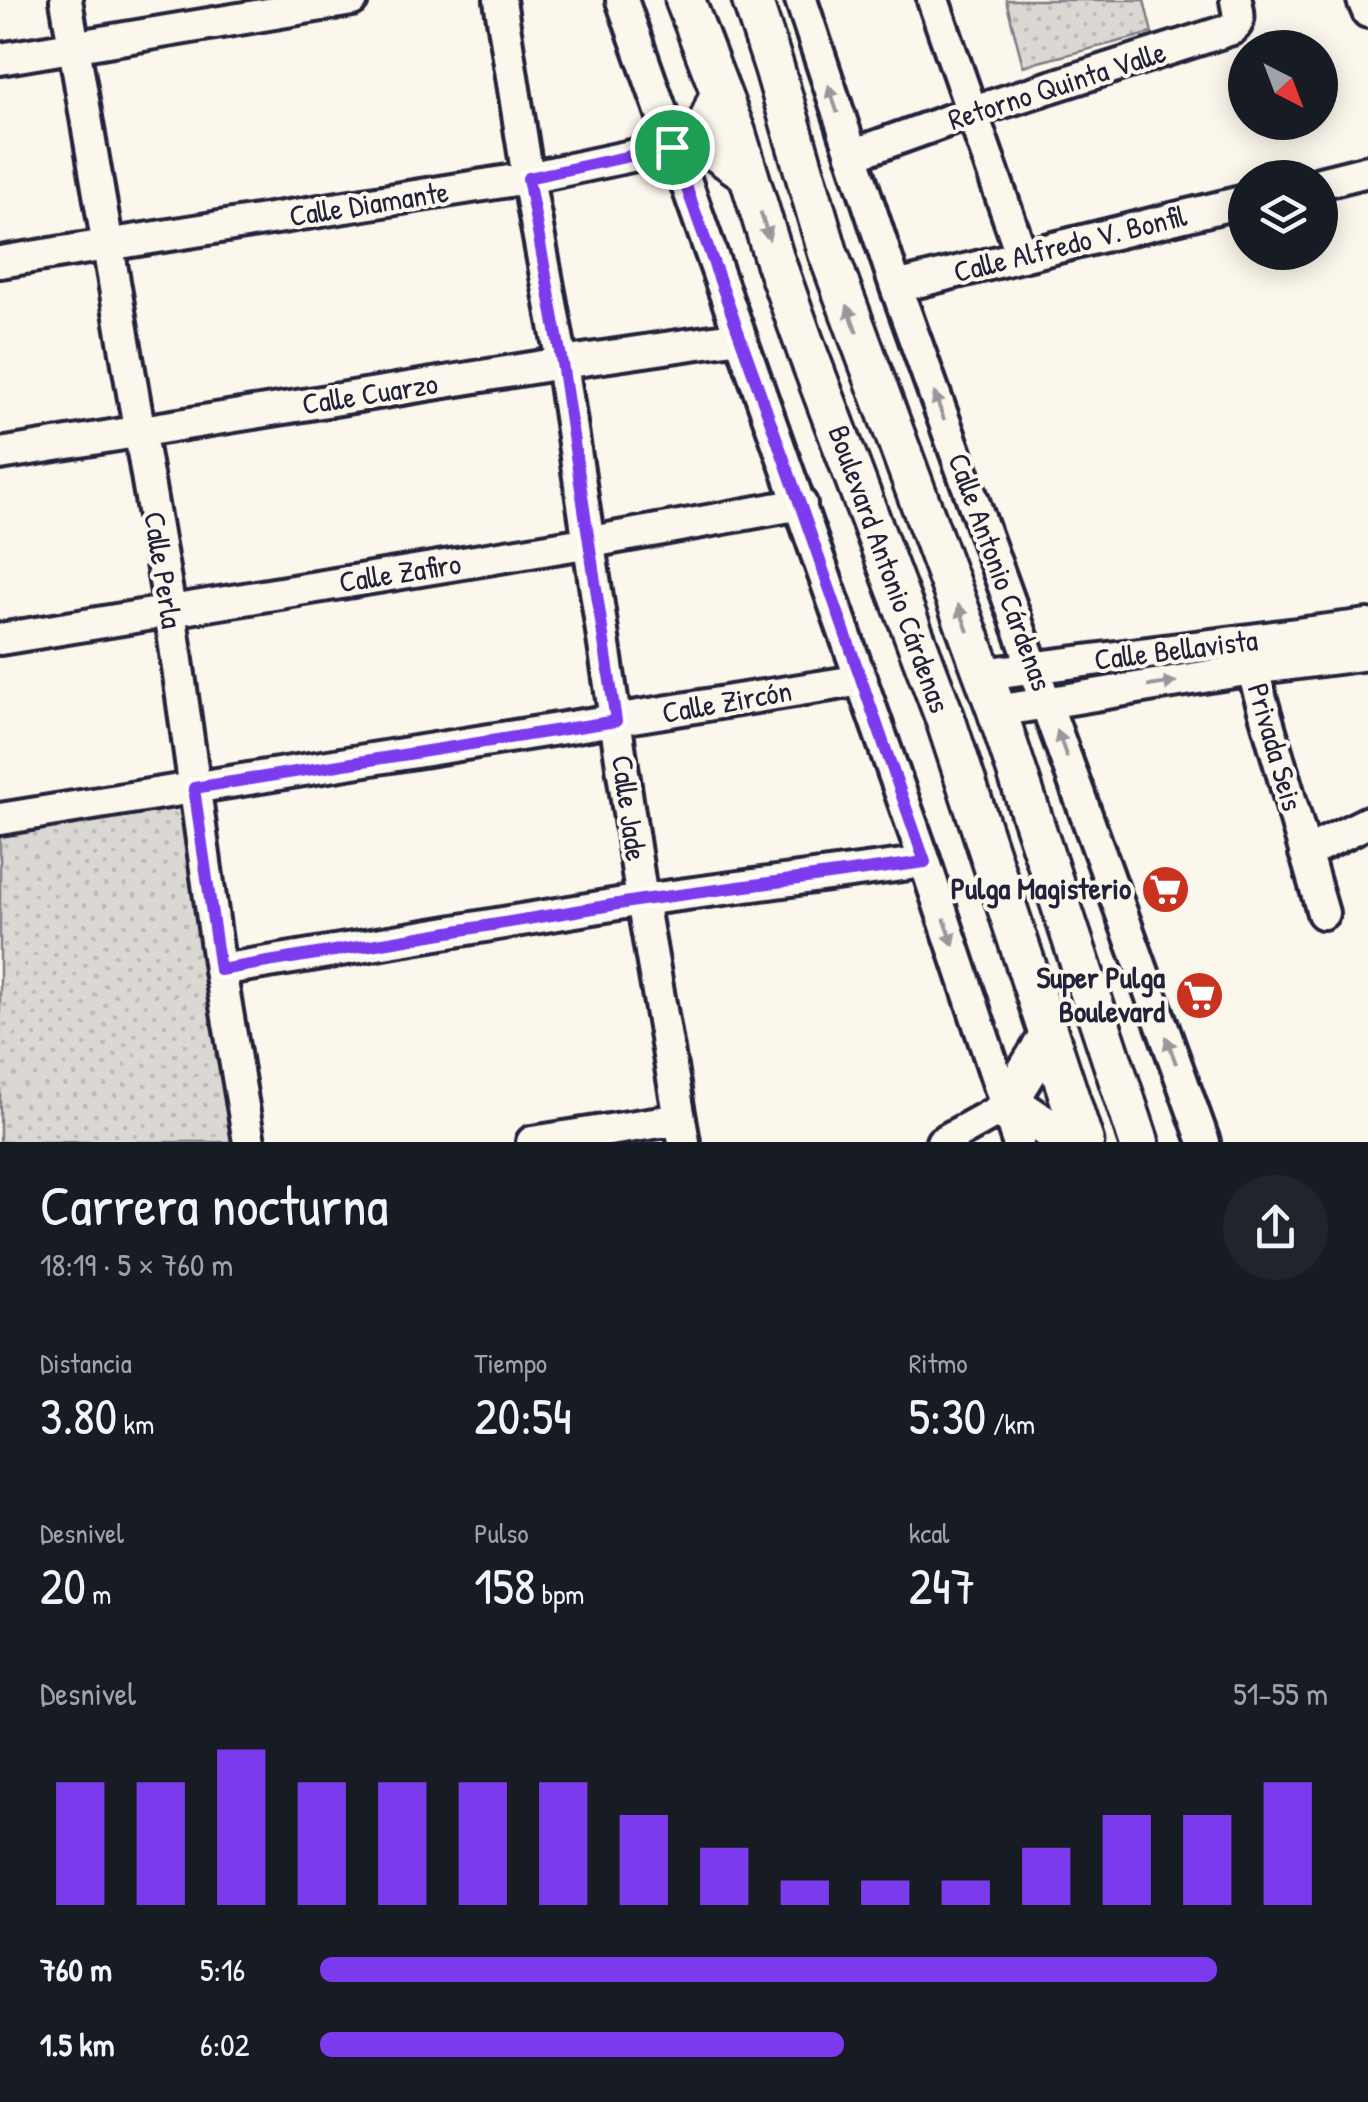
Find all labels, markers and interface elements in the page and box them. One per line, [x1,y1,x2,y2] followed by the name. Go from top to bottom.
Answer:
[1228,30,1338,140] north arrow
[1228,30,1338,270] map controls
[943,31,1171,139] street label: Retorno Quinta Valle
[825,83,840,113] one-way arrow
[630,105,715,190] pin
[645,120,700,175] icon: arrive
[1228,160,1338,270] button: layers
[286,171,451,235] street label: Calle Diamante
[949,195,1190,291] street label: Calle Alfredo V. Bonfil
[758,212,773,242] one-way arrow
[844,304,859,334] one-way arrow
[299,363,440,423] street label: Calle Cuarzo
[931,390,946,420] one-way arrow
[819,419,961,718] street label: Boulevard Antonio Cárdenas
[939,447,1063,696] street label: Calle Antonio Cárdenas
[135,509,193,631] street label: Calle Perla
[336,543,464,601] street label: Calle Zafiro
[955,603,970,633] one-way arrow
[1092,619,1260,679] street label: Calle Bellavista
[659,670,795,732] street label: Calle Zircón
[1147,676,1178,691] one-way arrow
[1239,678,1313,815] street label: Privada Seis
[1054,729,1069,759] one-way arrow
[603,752,657,863] street label: Calle Jade
[1140,863,1192,915] supermarket icon: Pulga Magisterio
[951,868,1131,909] place label: Pulga Magisterio
[942,917,957,947] one-way arrow
[1036,957,1165,1031] place label: Super Pulga Boulevard
[1174,969,1226,1021] supermarket icon: Super Pulga Boulevard
[1163,1035,1178,1065] one-way arrow
[40,1168,388,1242] text: Carrera nocturna
[1223,1175,1328,1280] button: share
[40,1243,233,1286] text: 18:19 · 5 × 760 m
[40,1344,132,1382] text: Distancia
[474,1344,547,1382] text: Tiempo
[909,1344,968,1382] text: Ritmo
[40,1382,117,1450] text: 3.80
[474,1382,572,1450] text: 20:54
[909,1382,986,1450] text: 5:30
[117,1405,154,1443] text: km
[986,1405,1035,1443] text: /km
[40,1514,124,1552] text: Desnivel
[474,1514,529,1552] text: Pulso
[909,1514,950,1552] text: kcal
[40,1552,86,1620] text: 20
[474,1552,535,1620] text: 158
[909,1552,976,1620] text: 247
[86,1575,111,1613] text: m
[535,1575,584,1613] text: bpm
[40,1672,136,1715] text: Desnivel
[1233,1672,1328,1715] text: 51–55 m
[40,1948,112,1991] text: 760 m
[200,1948,245,1991] text: 5:16
[40,2023,114,2066] text: 1.5 km
[200,2023,250,2066] text: 6:02

